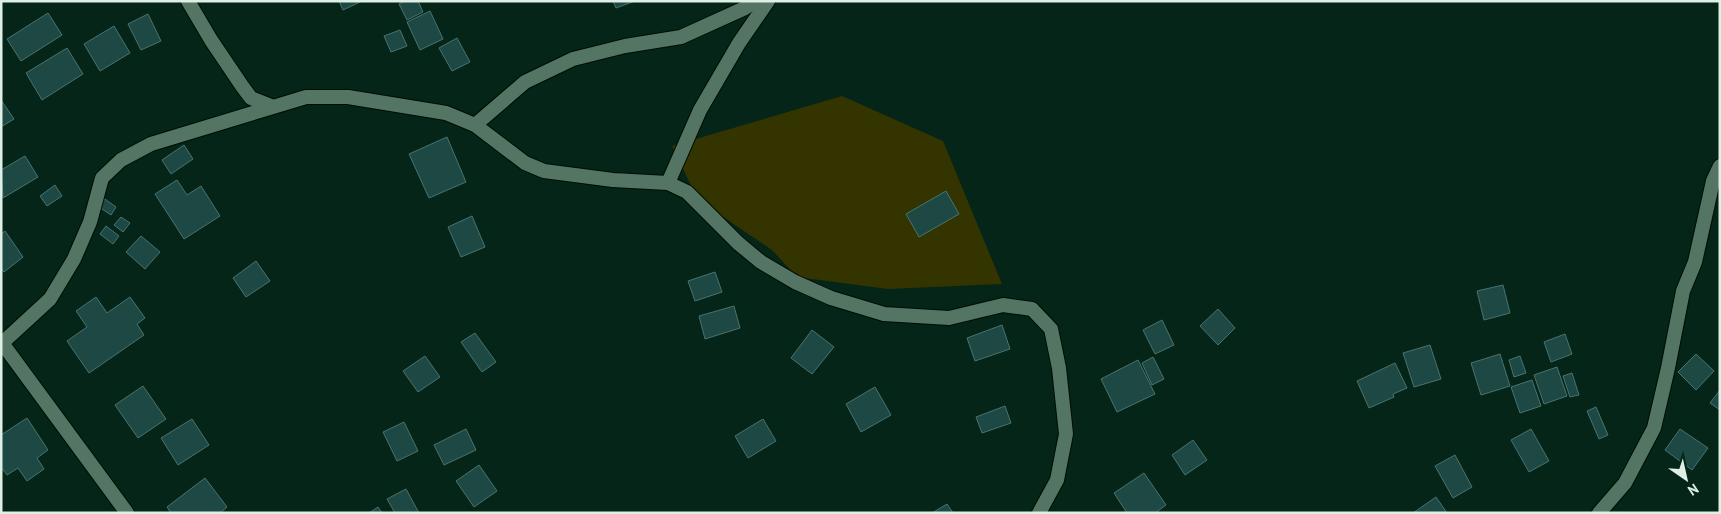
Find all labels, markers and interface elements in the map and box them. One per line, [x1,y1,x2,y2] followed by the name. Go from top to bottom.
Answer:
[1661,454,1711,504] north arrow
[1684,480,1702,500] text: N

